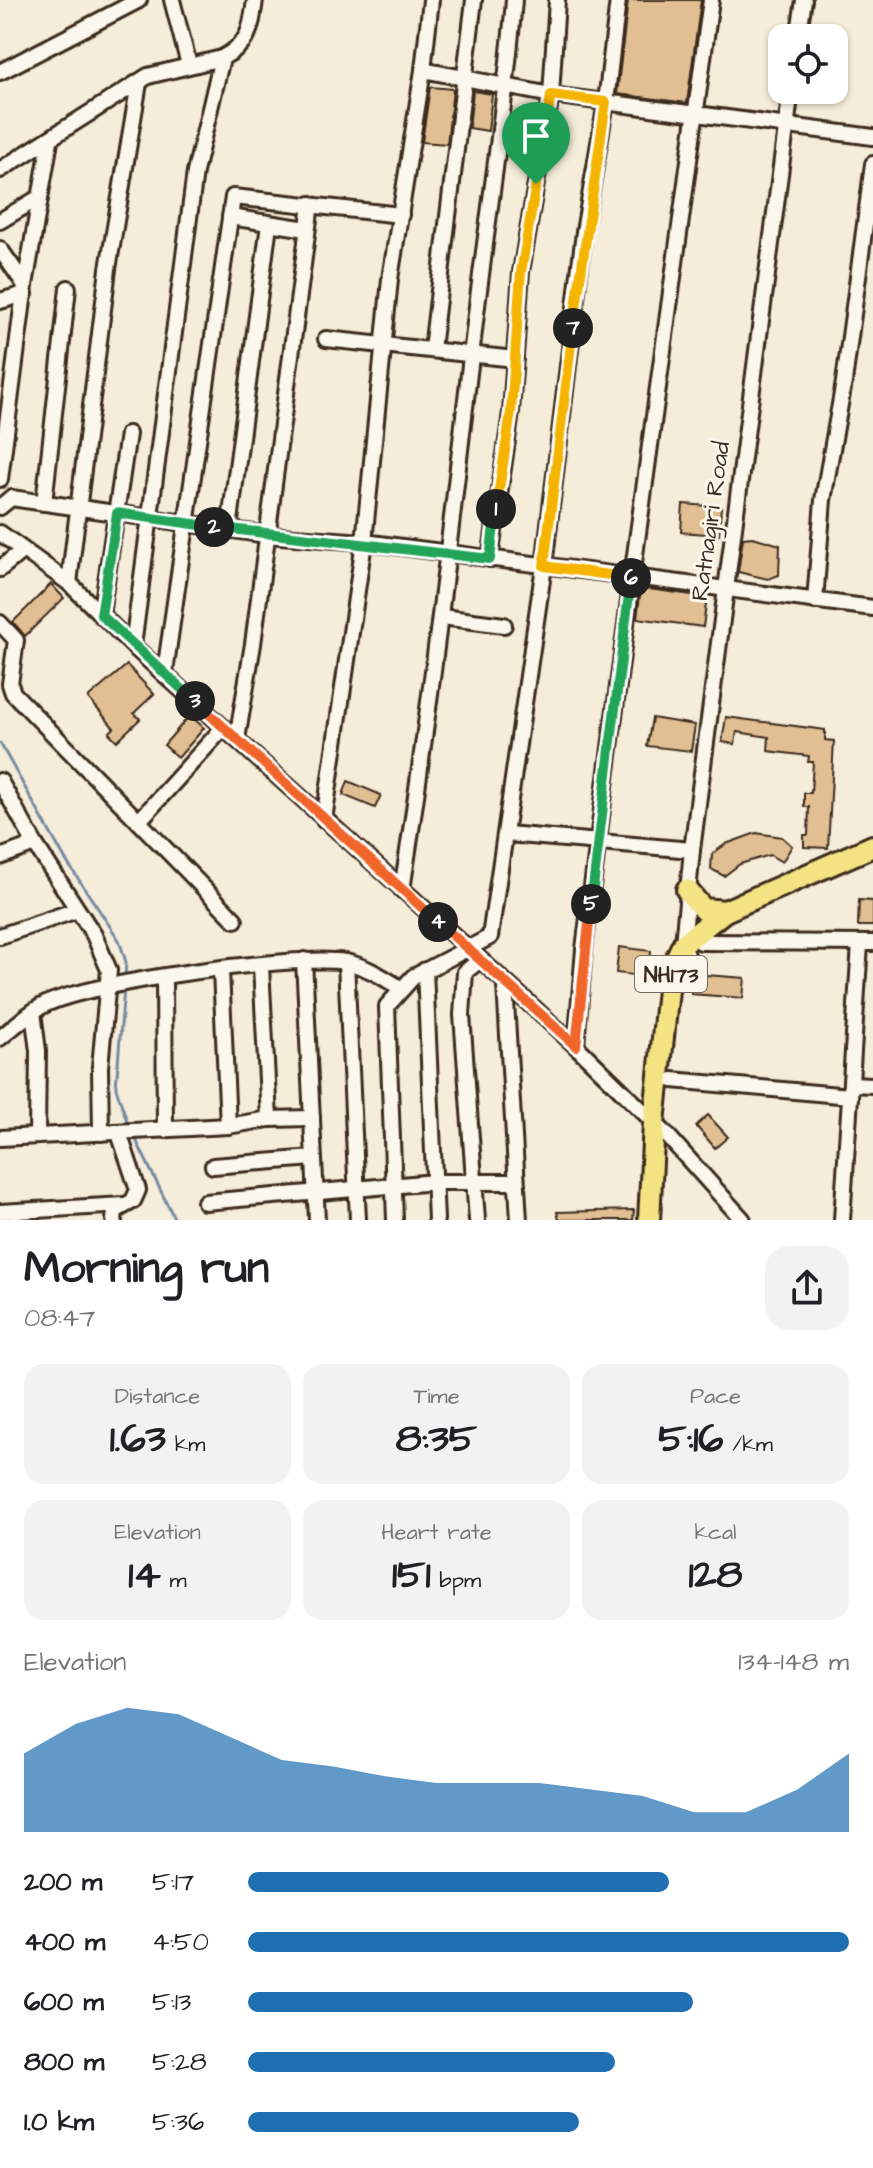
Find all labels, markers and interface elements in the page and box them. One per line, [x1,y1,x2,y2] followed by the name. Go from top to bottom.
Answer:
[768,24,848,104] map controls
[768,24,848,104] button: locate
[502,102,570,184] pin
[514,114,558,158] icon: arrive
[553,308,593,348] pin: 7
[566,312,580,343] text: 7
[683,439,740,603] street label: Ratnagiri Road
[476,489,516,529] pin: 1
[495,493,497,524] text: 1
[194,507,234,547] pin: 2
[208,511,220,542] text: 2
[611,558,651,598] pin: 6
[624,562,638,593] text: 6
[175,681,215,721] pin: 3
[189,685,201,716] text: 3
[571,884,611,924] pin: 5
[583,888,599,919] text: 5
[418,902,458,942] pin: 4
[431,906,445,937] text: 4
[635,956,707,992] road number: NH173
[24,1239,269,1300] text: Morning run
[765,1246,849,1330] button: share
[24,1300,95,1336] text: 08:47
[115,1381,200,1412] text: Distance
[413,1381,460,1412] text: Time
[690,1381,741,1412] text: Pace
[110,1412,166,1467] text: 1.63
[396,1412,477,1467] text: 8:35
[658,1412,723,1467] text: 5:16
[166,1429,205,1460] text: km
[723,1429,773,1460] text: /km
[114,1517,201,1548] text: Elevation
[381,1517,492,1548] text: Heart rate
[694,1517,737,1548] text: kcal
[128,1548,161,1603] text: 14
[392,1548,431,1603] text: 151
[689,1548,742,1603] text: 128
[161,1565,187,1596] text: m
[431,1565,481,1596] text: bpm
[24,1644,126,1680] text: Elevation
[738,1644,849,1680] text: 134–148 m
[24,1864,102,1900] text: 200 m
[152,1864,194,1900] text: 5:17
[24,1924,105,1960] text: 400 m
[152,1924,209,1960] text: 4:50
[24,1984,104,2020] text: 600 m
[152,1984,191,2020] text: 5:13
[24,2044,104,2080] text: 800 m
[152,2044,207,2080] text: 5:28
[24,2104,94,2140] text: 1.0 km
[152,2104,204,2140] text: 5:36

